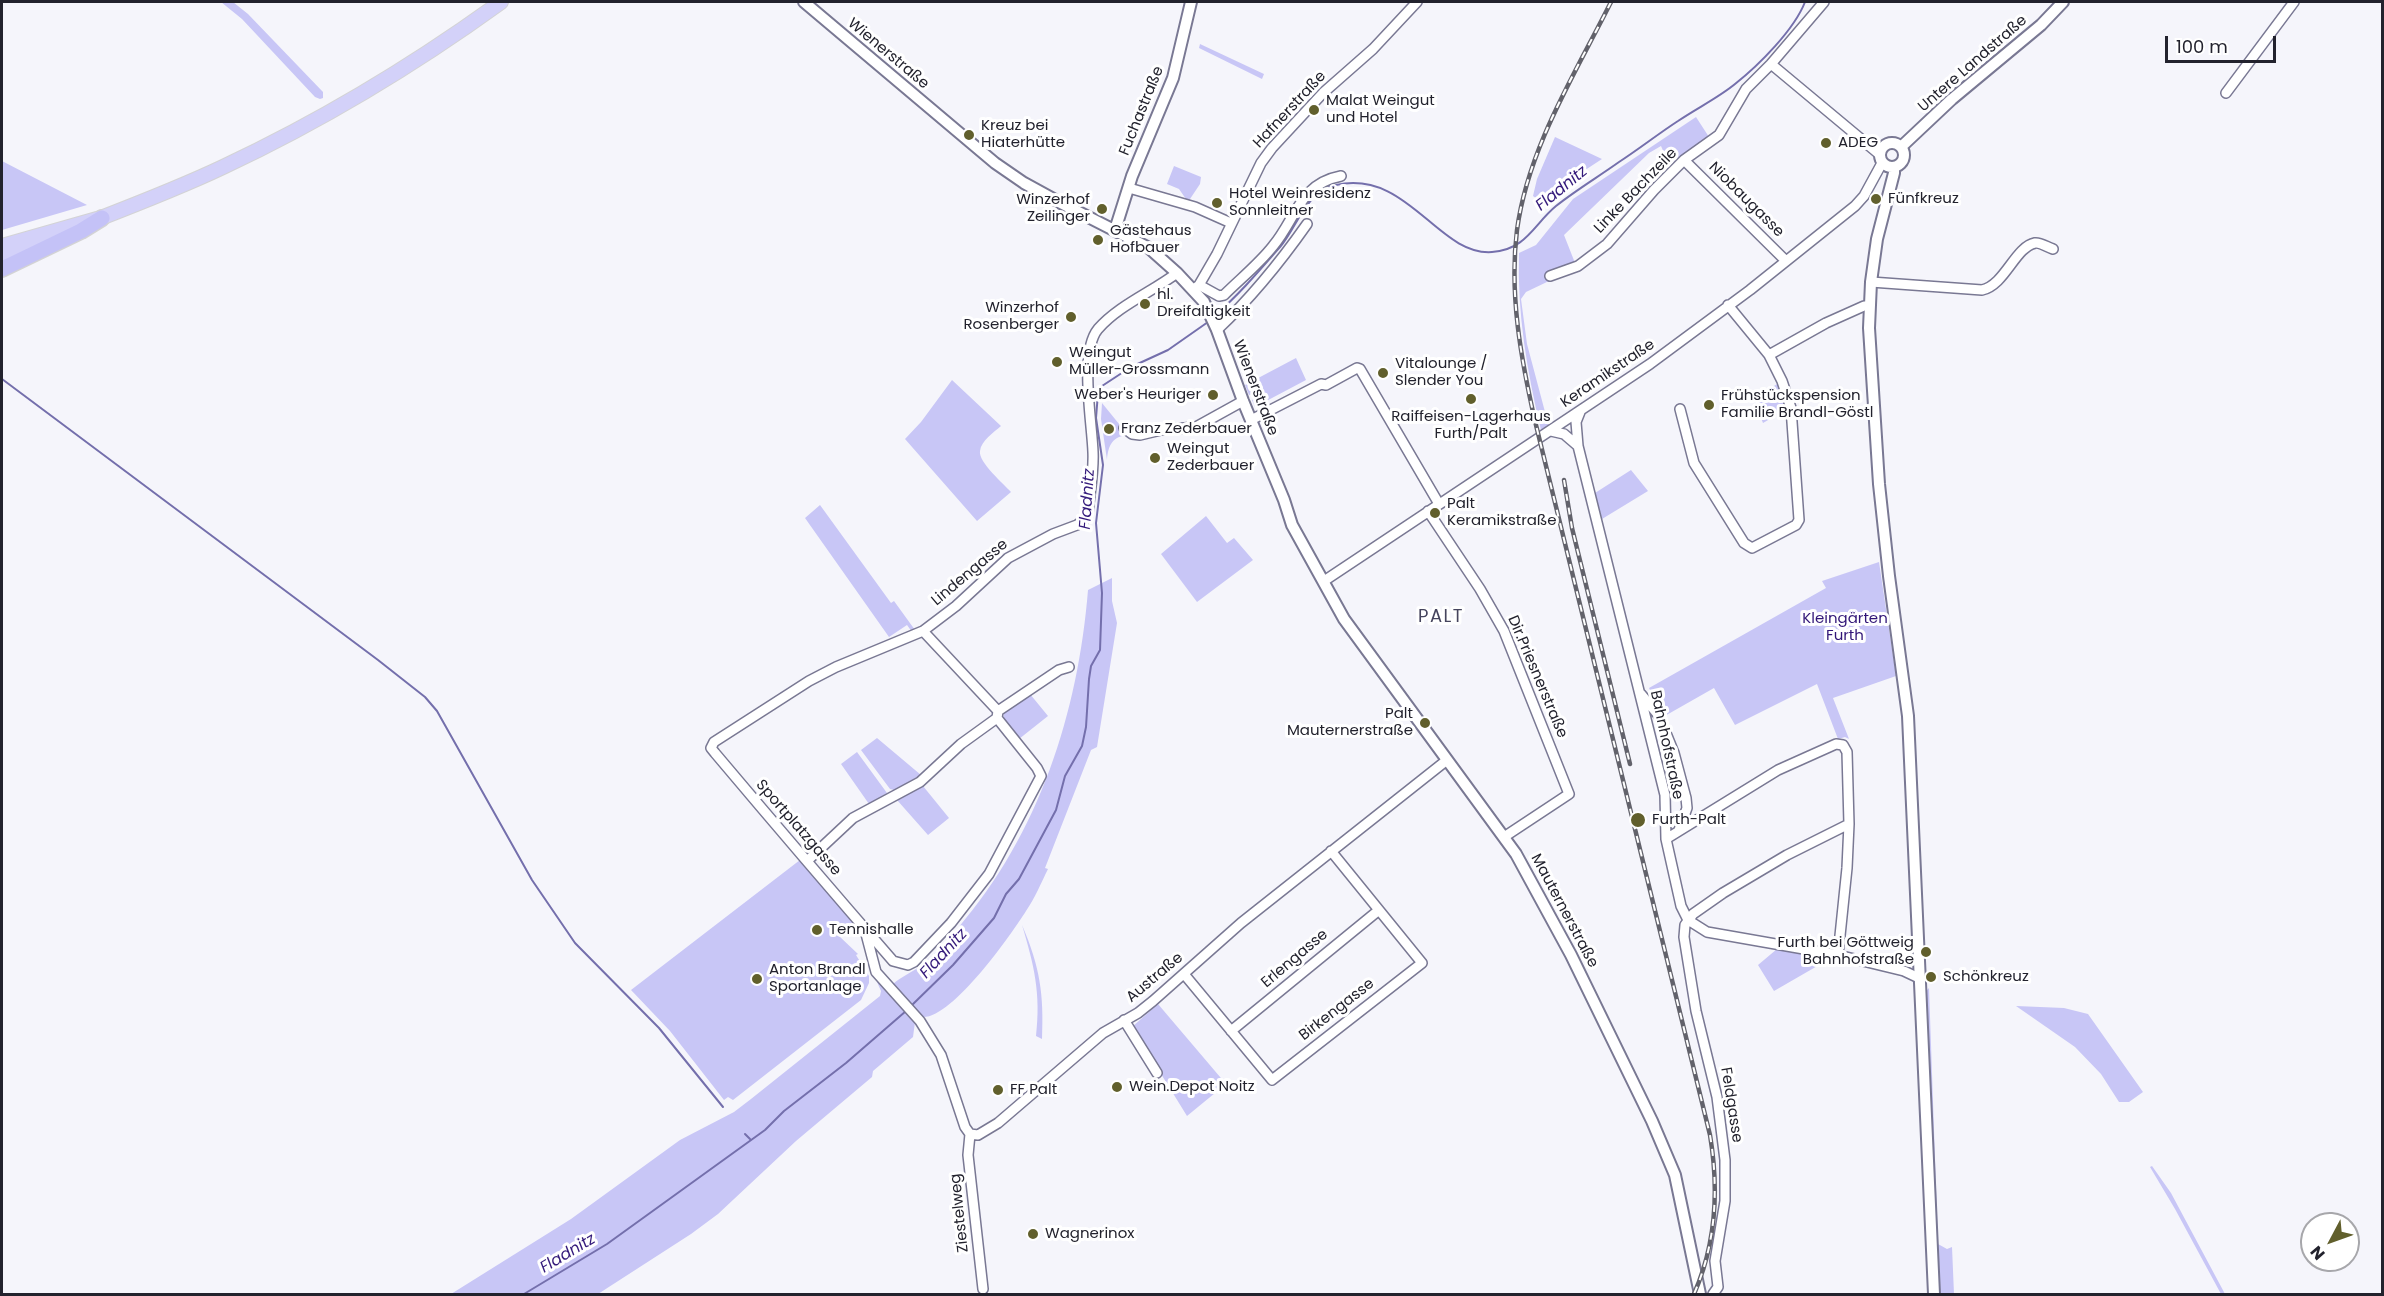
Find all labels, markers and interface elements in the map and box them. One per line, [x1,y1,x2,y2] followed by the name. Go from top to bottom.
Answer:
[1915,12,2031,116] street label: Untere Landstraße
[844,15,932,93] street label: Wienerstraße
[2168,24,2279,62] scale bar
[2176,34,2228,59] text: 100 m
[1116,64,1168,158] street label: Fuchastraße
[1250,68,1330,152] street label: Hafnerstraße
[1326,92,1435,127] place label: Malat Weingut und Hotel
[1307,103,1321,117] marker: Malat Weingut und Hotel
[981,117,1065,152] place label: Kreuz bei Hiaterhütte
[962,128,976,142] marker: Kreuz bei Hiaterhütte
[1838,134,1878,152] place label: ADEG
[1819,136,1833,150] marker: ADEG
[1591,145,1681,237] street label: Linke Bachzeile
[1705,159,1787,241] street label: Niobaugasse
[1532,162,1592,216] water label: Fladnitz
[1229,185,1371,220] place label: Hotel Weinresidenz Sonnleitner
[1888,190,1959,208] place label: Fünfkreuz
[1016,191,1090,226] place label: Winzerhof Zeilinger
[1869,192,1883,206] marker: Fünfkreuz
[1210,196,1224,210] marker: Hotel Weinresidenz Sonnleitner
[1095,202,1109,216] marker: Winzerhof Zeilinger
[1110,222,1192,257] place label: Gästehaus Hofbauer
[1091,233,1105,247] marker: Gästehaus Hofbauer
[1157,286,1250,321] place label: hl. Dreifaltigkeit
[1138,297,1152,311] marker: hl. Dreifaltigkeit
[963,299,1059,334] place label: Winzerhof Rosenberger
[1064,310,1078,324] marker: Winzerhof Rosenberger
[1558,336,1658,412] street label: Keramikstraße
[1229,338,1281,438] street label: Wienerstraße
[1069,344,1209,379] place label: Weingut Müller-Grossmann
[1050,355,1064,369] marker: Weingut Müller-Grossmann
[1395,355,1488,390] place label: Vitalounge / Slender You
[1376,366,1390,380] marker: Vitalounge / Slender You
[1074,386,1201,404] place label: Weber's Heuriger
[1721,387,1873,422] place label: Frühstückspension Familie Brandl-Göstl
[1206,388,1220,402] marker: Weber's Heuriger
[1464,392,1478,406] marker: Raiffeisen-Lagerhaus Furth/Palt
[1702,398,1716,412] marker: Frühstückspension Familie Brandl-Göstl
[1391,408,1551,443] place label: Raiffeisen-Lagerhaus Furth/Palt
[1121,420,1252,438] place label: Franz Zederbauer
[1102,422,1116,436] marker: Franz Zederbauer
[1167,440,1254,475] place label: Weingut Zederbauer
[1148,451,1162,465] marker: Weingut Zederbauer
[1076,468,1100,530] water label: Fladnitz
[1447,495,1556,530] place label: Palt Keramikstraße
[1428,506,1442,520] marker: Palt Keramikstraße
[928,536,1012,610] street label: Lindengasse
[1418,606,1464,628] district label: PALT
[1802,610,1888,645] park label: Kleingärten Furth
[1503,613,1571,741] street label: Dir.Priesnerstraße
[1646,689,1686,801] street label: Bahnhofstraße
[1287,705,1413,740] place label: Palt Mauternerstraße
[1418,716,1432,730] marker: Palt Mauternerstraße
[751,776,845,880] street label: Sportplatzgasse
[1629,811,1647,829] marker: Furth-Palt
[1652,811,1726,829] place label: Furth-Palt
[1526,851,1602,971] street label: Mauternerstraße
[829,921,914,939] place label: Tennishalle
[810,923,824,937] marker: Tennishalle
[916,925,972,983] water label: Fladnitz
[1258,926,1332,992] street label: Erlengasse
[1777,934,1914,969] place label: Furth bei Göttweig Bahnhofstraße
[1919,945,1933,959] marker: Furth bei Göttweig Bahnhofstraße
[1123,949,1187,1007] street label: Austraße
[769,961,866,996] place label: Anton Brandl Sportanlage
[1943,968,2029,986] place label: Schönkreuz
[1924,970,1938,984] marker: Schönkreuz
[750,972,764,986] marker: Anton Brandl Sportanlage
[1296,975,1378,1045] street label: Birkengasse
[1716,1066,1746,1144] street label: Feldgasse
[1129,1078,1255,1096] place label: Wein.Depot Noitz
[1110,1080,1124,1094] marker: Wein.Depot Noitz
[1010,1081,1057,1099] place label: FF Palt
[991,1083,1005,1097] marker: FF Palt
[947,1173,973,1253] street label: Ziestelweg
[2300,1212,2360,1272] north arrow
[1045,1225,1134,1243] place label: Wagnerinox
[1026,1227,1040,1241] marker: Wagnerinox
[537,1230,599,1278] water label: Fladnitz
[2305,1241,2330,1265] text: N

